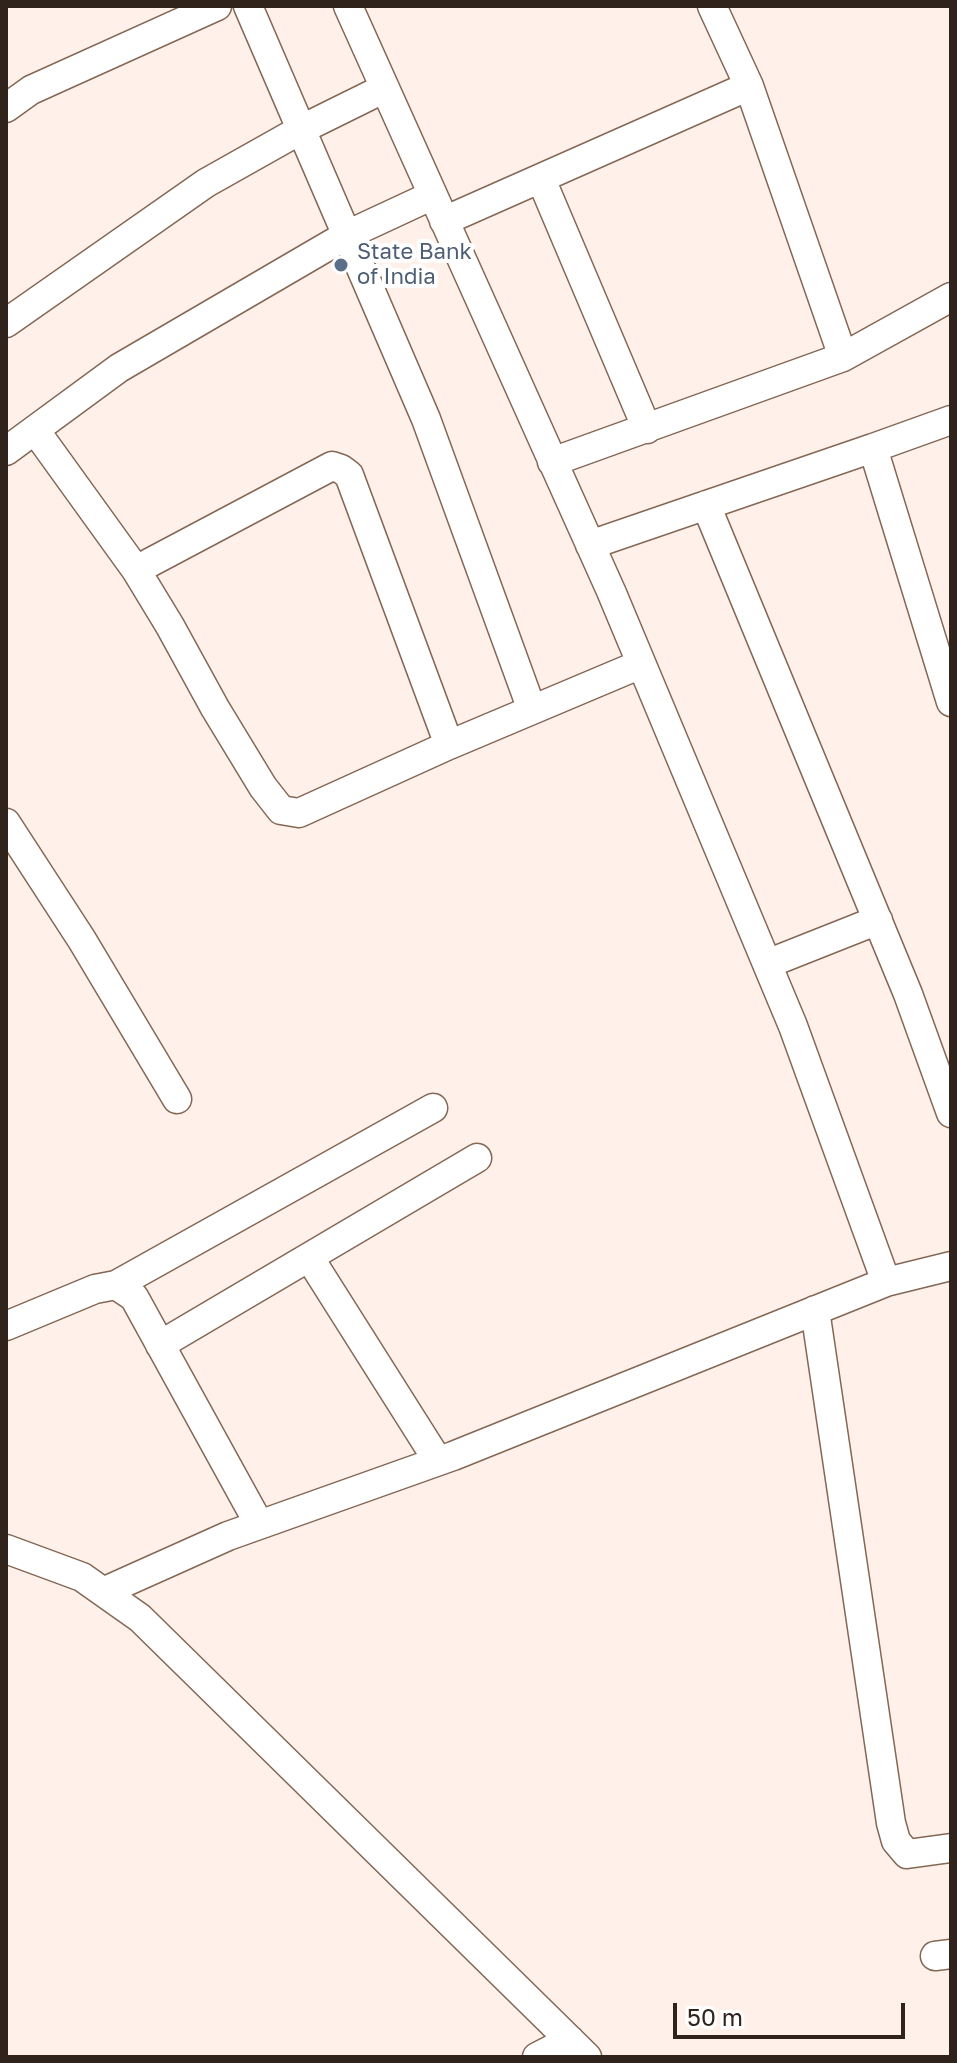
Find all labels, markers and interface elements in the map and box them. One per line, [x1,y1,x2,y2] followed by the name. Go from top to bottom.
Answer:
[357,239,472,290] place label: State Bank of India
[332,256,350,274] marker: State Bank of India
[677,1987,909,2037] scale bar
[687,2002,743,2031] text: 50 m

